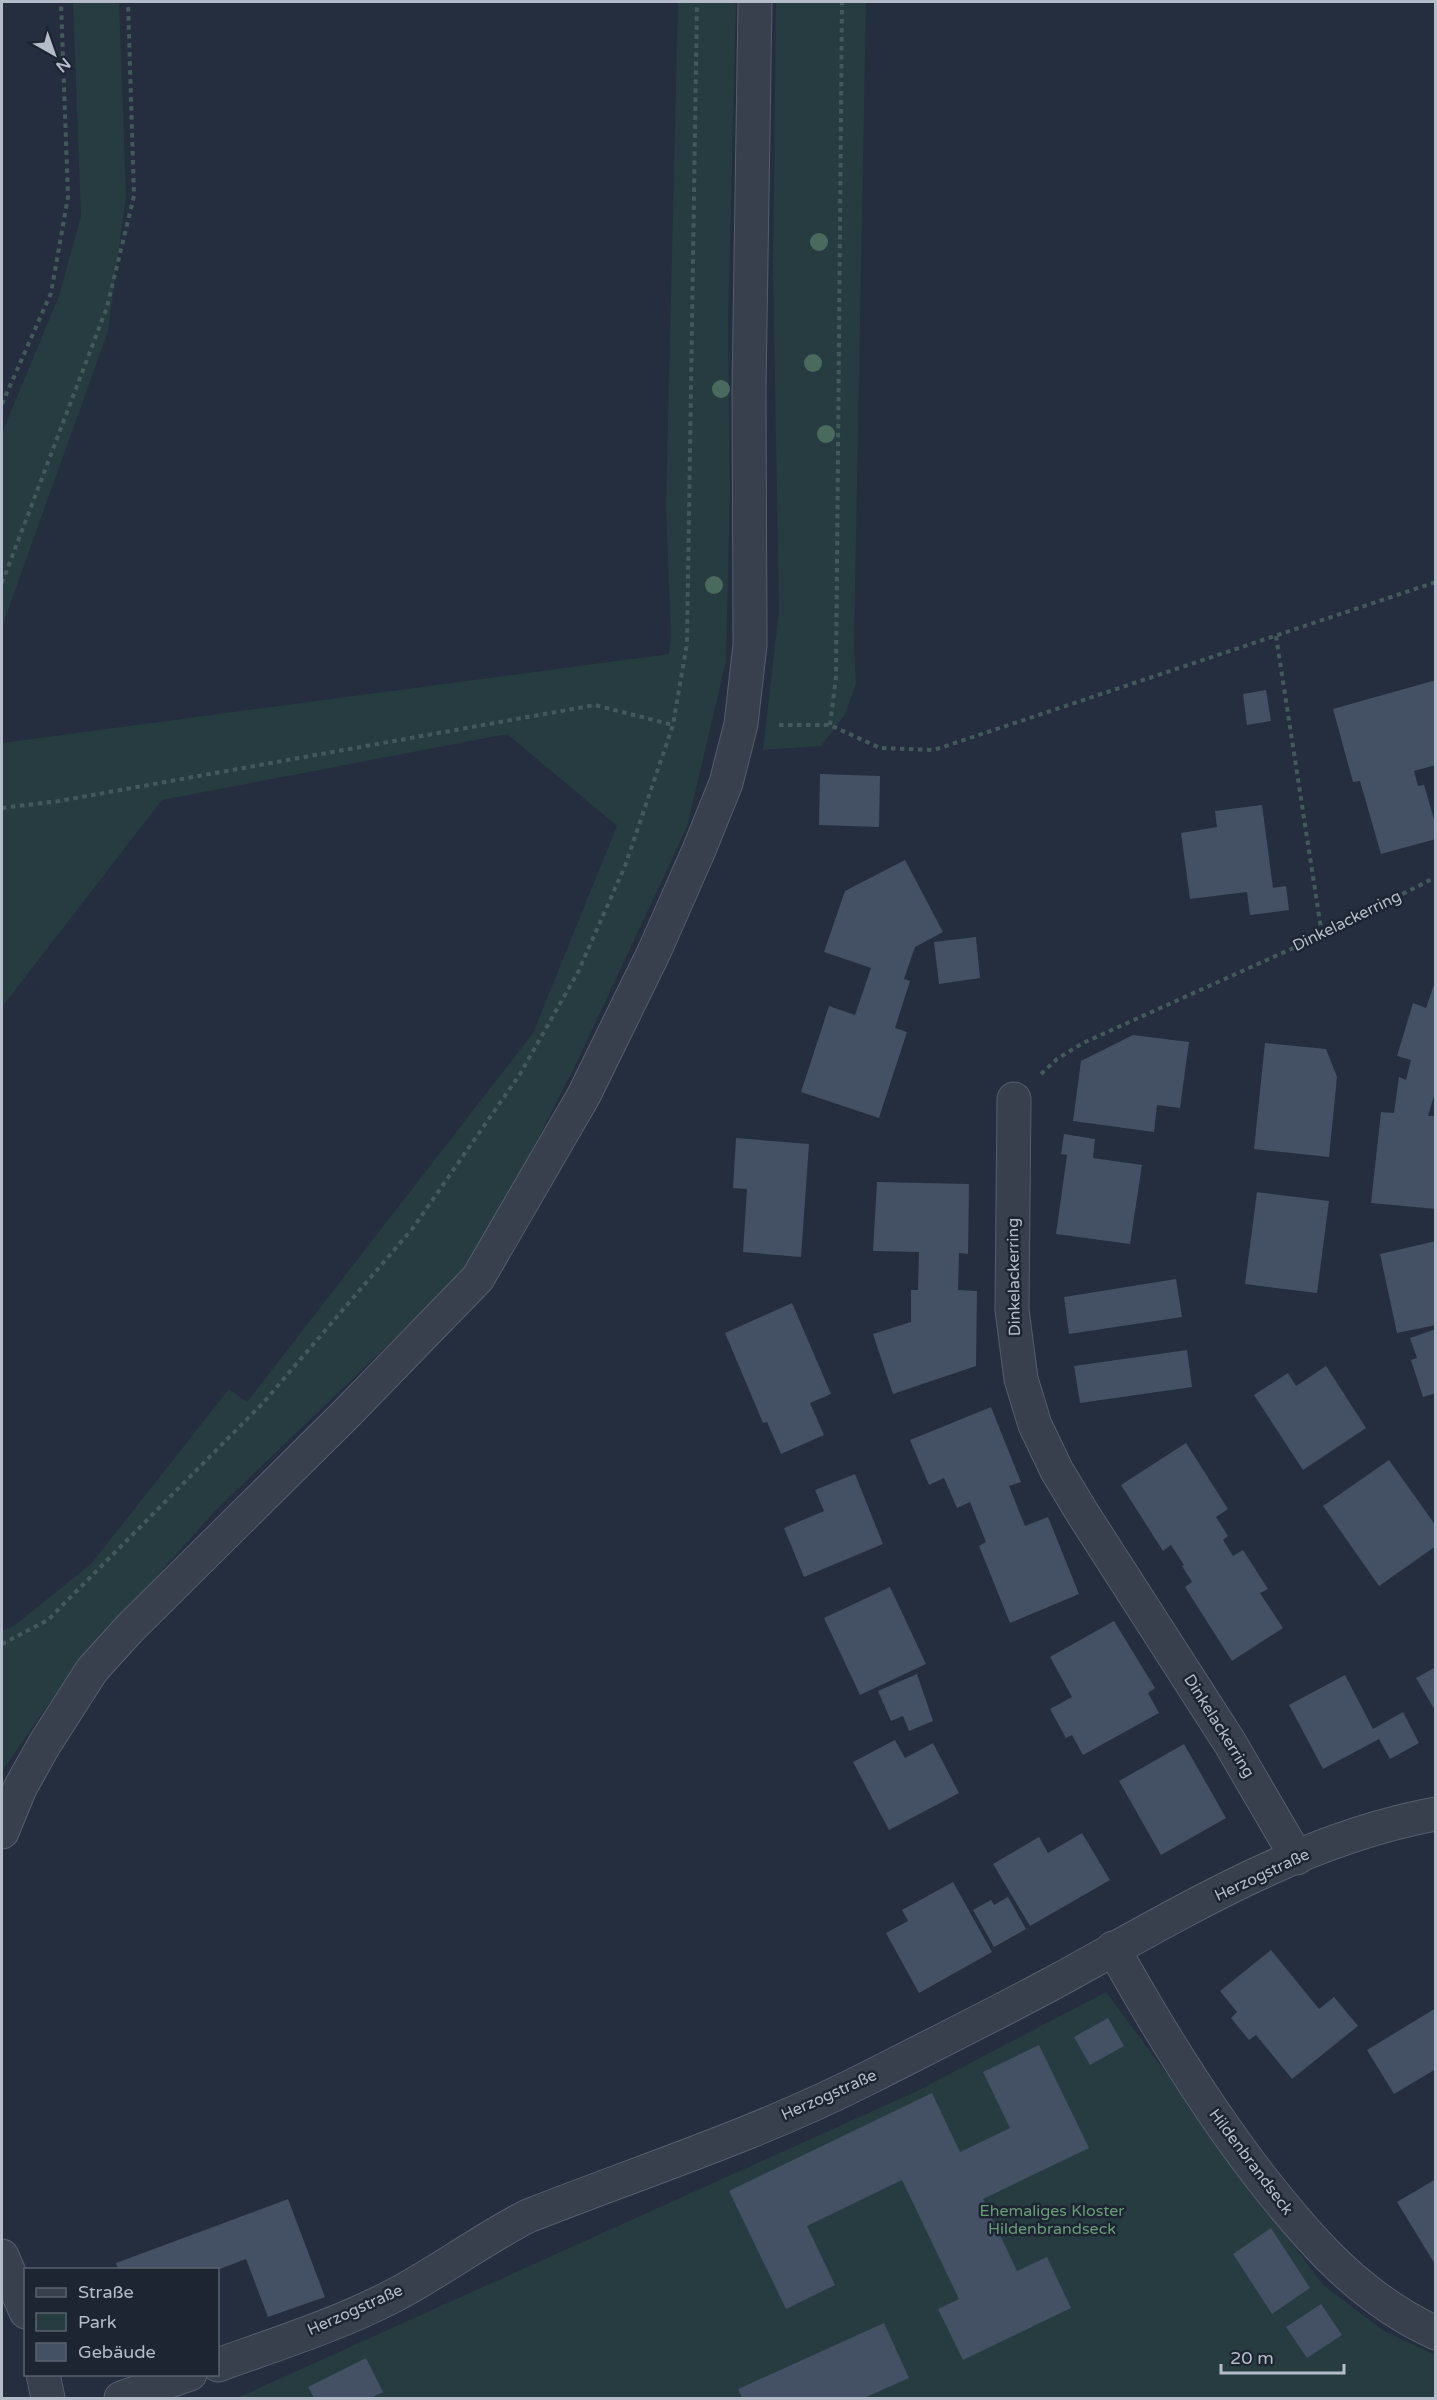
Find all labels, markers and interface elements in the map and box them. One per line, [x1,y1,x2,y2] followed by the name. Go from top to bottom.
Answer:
[24,24,84,84] north arrow
[52,53,74,77] text: N
[1289,886,1405,956] street label: Dinkelackerring
[1003,1218,1025,1336] street label: Dinkelackerring
[1179,1670,1259,1782] street label: Dinkelackerring
[1211,1844,1313,1906] street label: Herzogstraße
[778,2065,880,2125] street label: Herzogstraße
[1205,2105,1298,2219] street label: Hildenbrandseck
[980,2201,1125,2239] park label: Ehemaliges Kloster Hildenbrandseck
[24,2268,219,2376] legend
[304,2280,406,2340] street label: Herzogstraße
[78,2281,134,2303] text: Straße
[78,2311,117,2333] text: Park
[1221,2337,1344,2375] scale bar
[78,2341,156,2363] text: Gebäude
[1230,2347,1274,2369] text: 20 m

